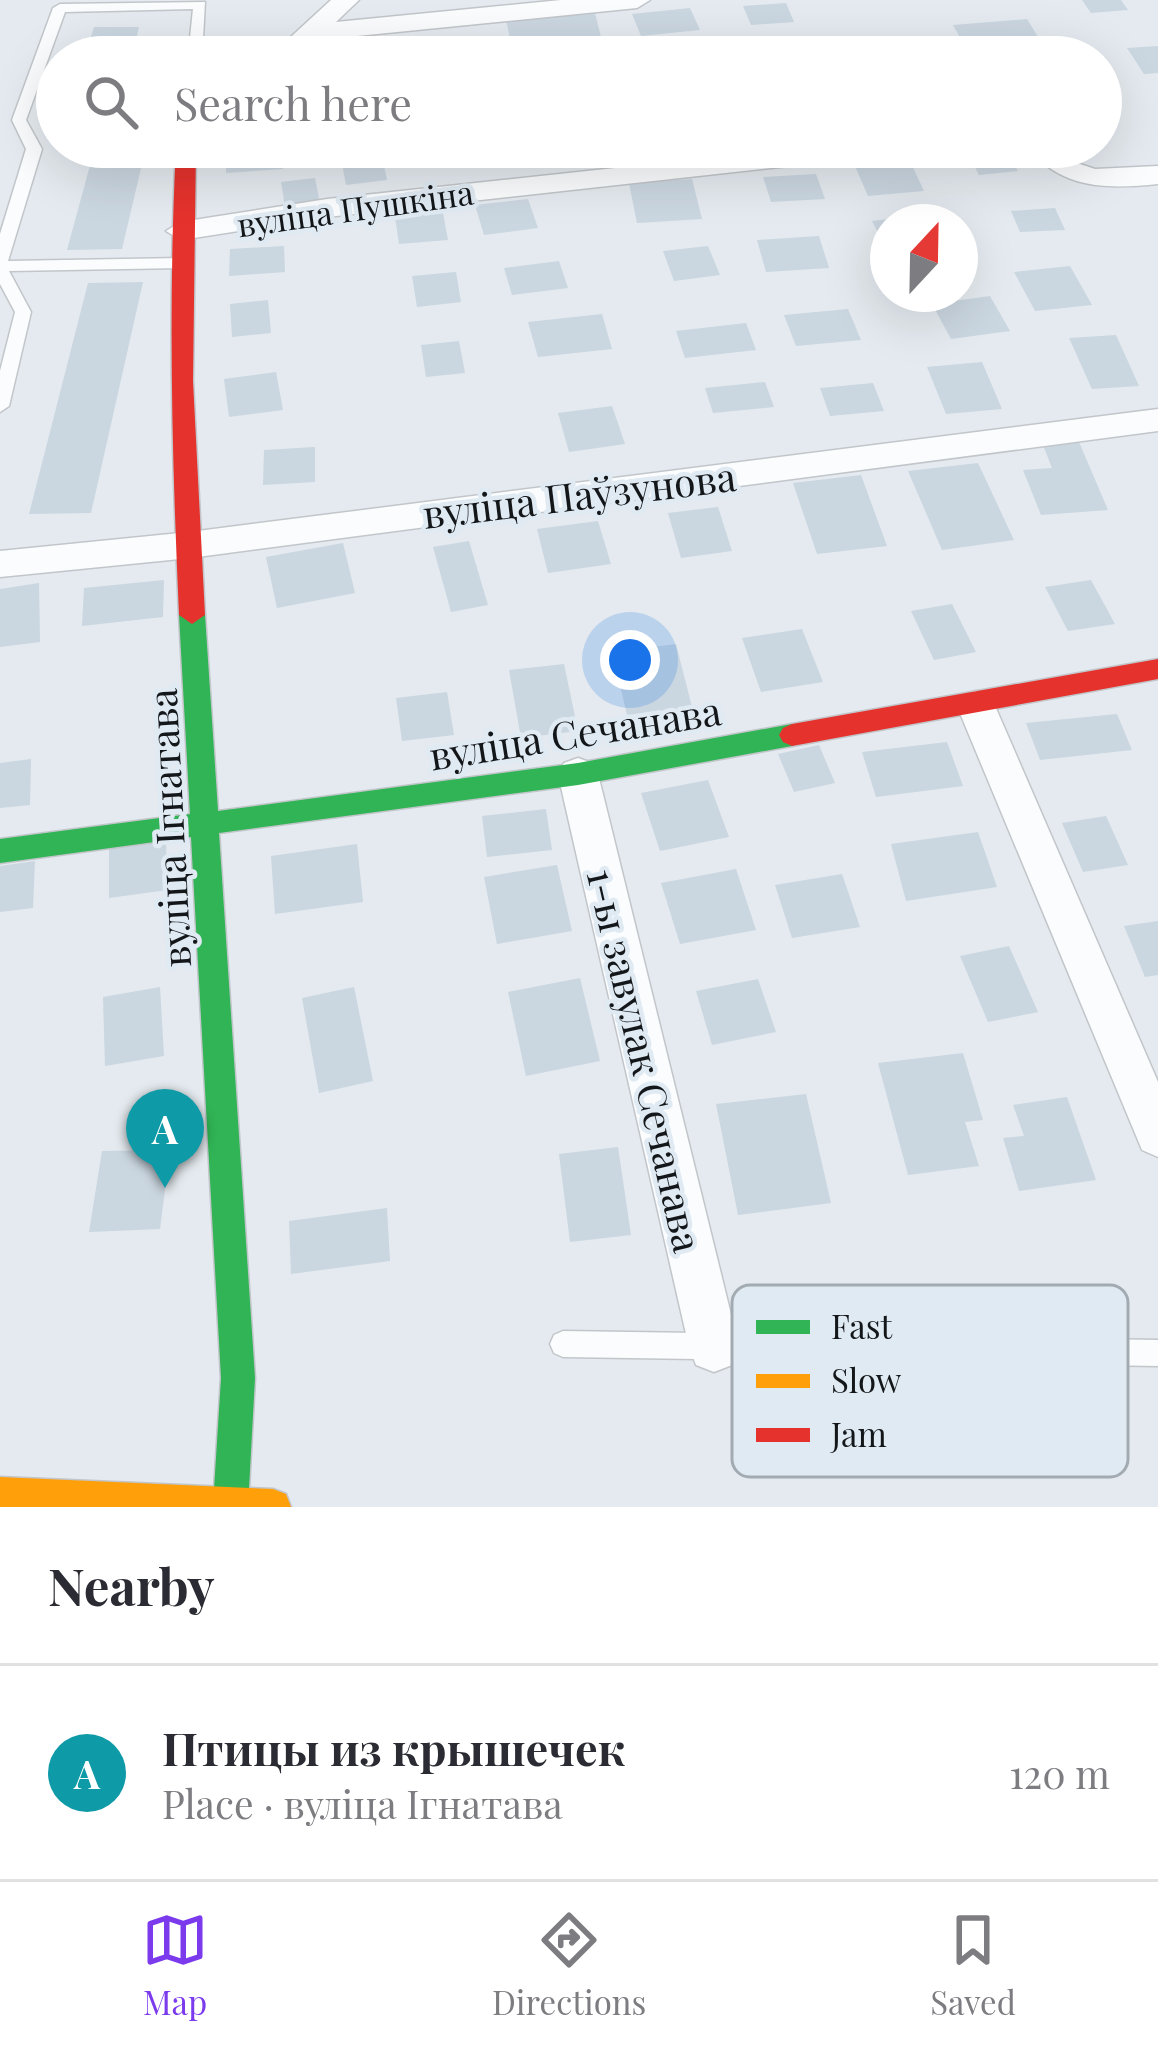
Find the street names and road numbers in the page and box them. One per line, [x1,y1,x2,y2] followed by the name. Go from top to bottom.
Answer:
[234,169,477,245] street label: вуліца Пушкіна
[420,449,739,539] street label: вуліца Паўзунова
[425,683,725,781] street label: вуліца Сечанава
[135,687,201,969] street label: вуліца Ігнатава
[577,863,716,1257] street label: 1-ы завулак Сечанава

